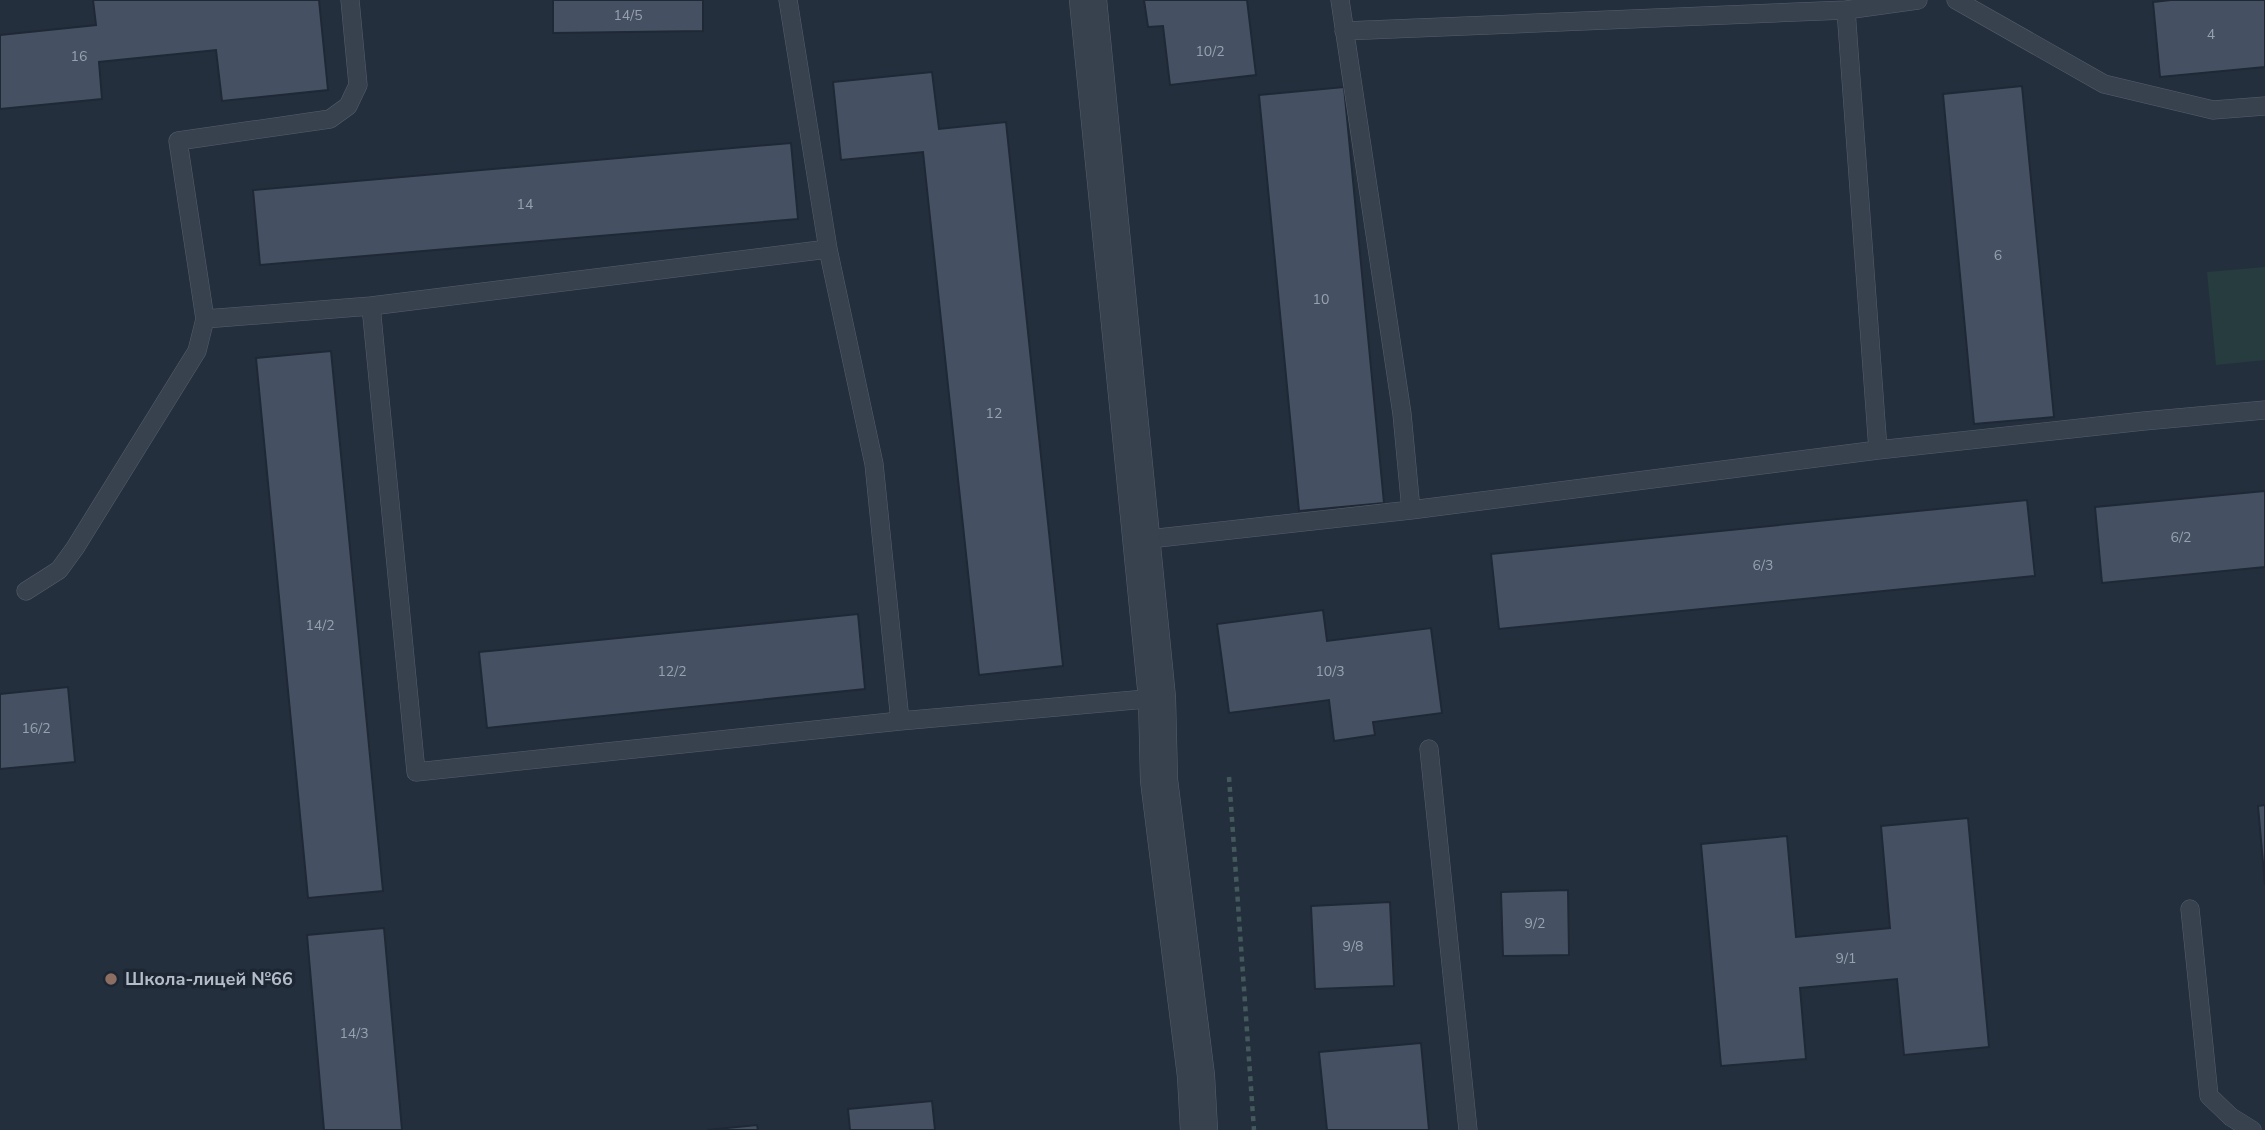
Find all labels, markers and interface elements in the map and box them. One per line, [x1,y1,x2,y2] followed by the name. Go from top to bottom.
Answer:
[613,6,643,25] house number: 14/5
[2207,25,2215,44] house number: 4
[1195,42,1225,61] house number: 10/2
[71,47,87,66] house number: 16
[517,195,533,214] house number: 14
[1994,246,2002,265] house number: 6
[1313,290,1329,309] house number: 10
[986,404,1002,423] house number: 12
[2171,528,2191,547] house number: 6/2
[1753,556,1773,575] house number: 6/3
[305,616,335,635] house number: 14/2
[657,662,687,681] house number: 12/2
[1315,662,1345,681] house number: 10/3
[21,719,51,738] house number: 16/2
[1525,914,1545,933] house number: 9/2
[1343,937,1363,956] house number: 9/8
[1836,949,1856,968] house number: 9/1
[125,967,293,991] place label: Школа-лицей №66
[103,971,119,987] marker: Школа-лицей №66
[339,1024,369,1043] house number: 14/3

